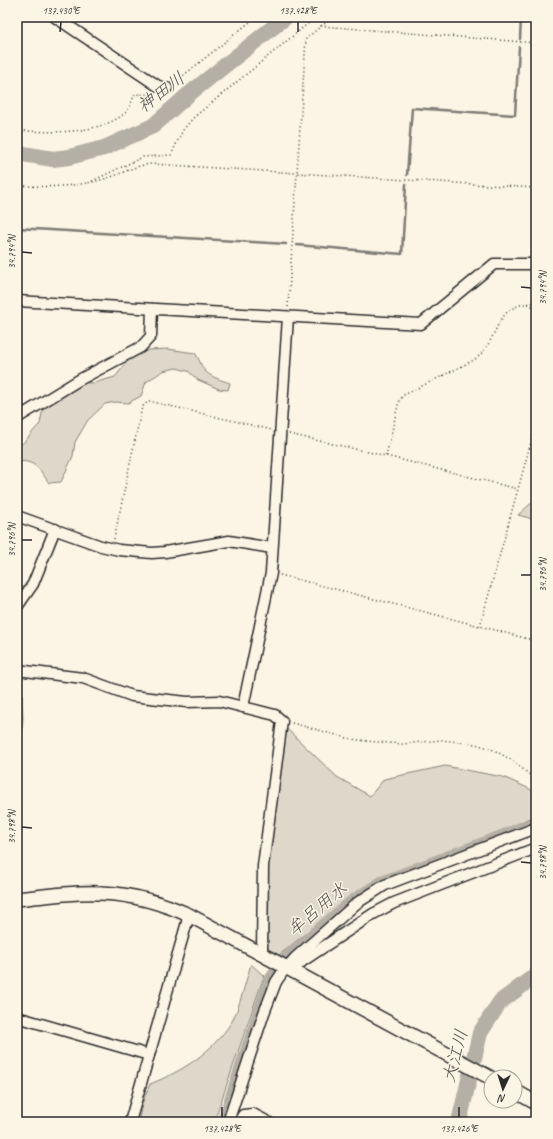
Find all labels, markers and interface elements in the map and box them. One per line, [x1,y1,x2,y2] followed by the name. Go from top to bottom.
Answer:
[42,4,81,17] text: 137.430°E
[279,4,318,17] text: 137.428°E
[133,67,189,117] water label: 神田川
[5,233,18,269] text: 34.794°N
[536,269,549,305] text: 34.794°N
[5,521,18,557] text: 34.796°N
[536,556,549,592] text: 34.796°N
[5,808,18,844] text: 34.798°N
[536,844,549,880] text: 34.798°N
[282,877,352,941] water label: 牟呂用水
[437,1027,473,1085] water label: 大江川
[483,1069,523,1109] north arrow
[496,1092,506,1106] text: N
[203,1122,242,1135] text: 137.428°E
[440,1122,479,1135] text: 137.426°E

